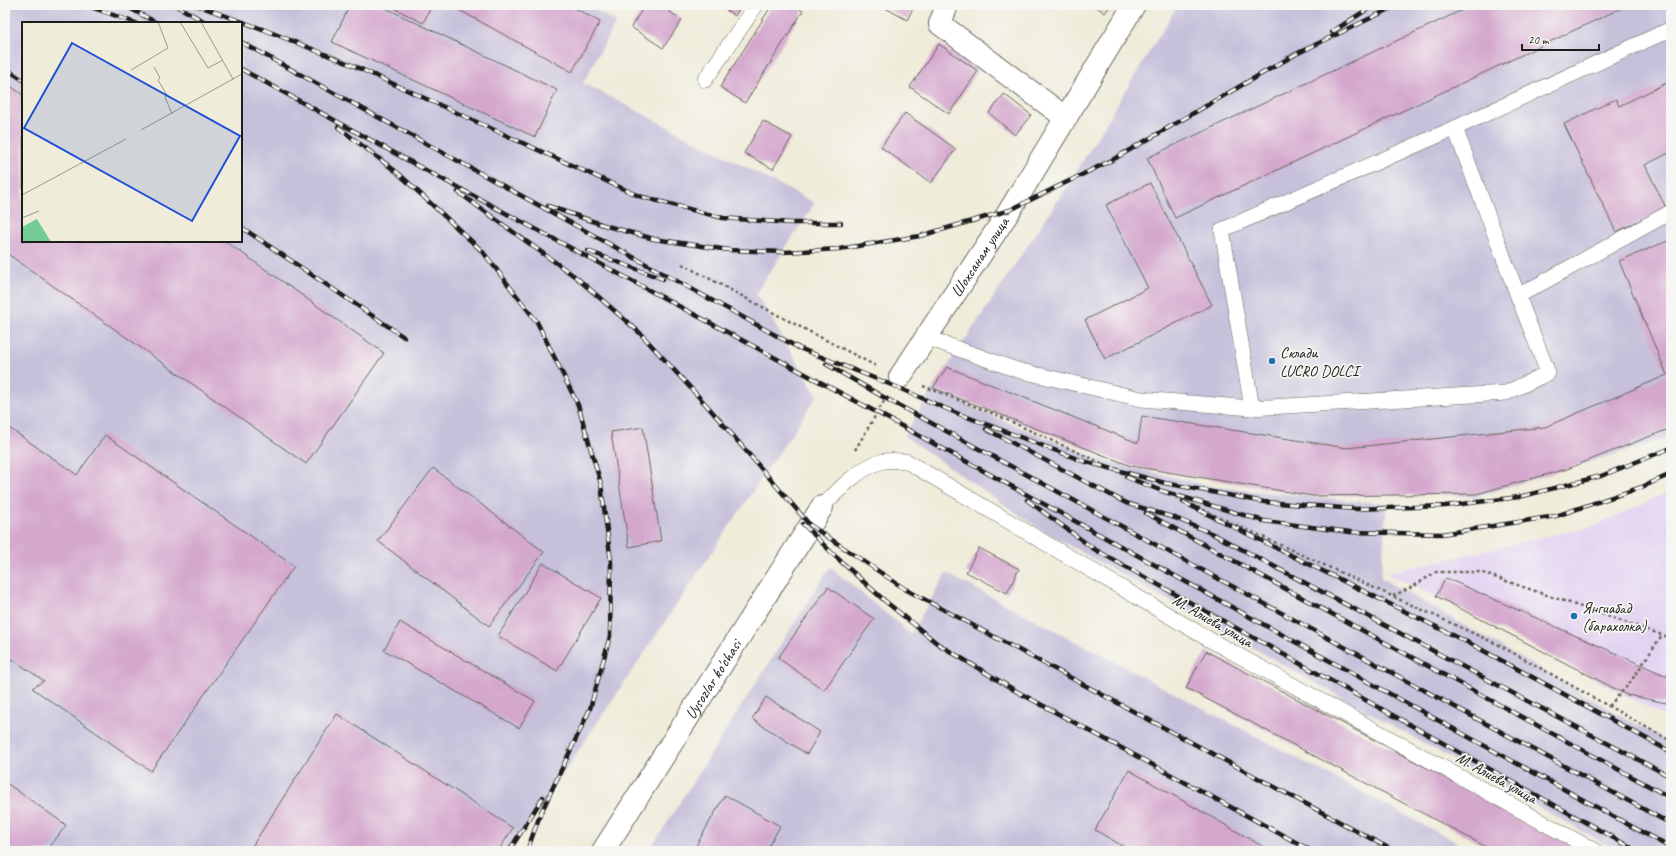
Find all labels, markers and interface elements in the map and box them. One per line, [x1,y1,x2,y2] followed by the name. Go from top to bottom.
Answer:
[22,22,242,242] inset map
[1522,26,1599,52] scale bar
[1528,32,1550,48] text: 20 m
[946,212,1014,301] street label: Шохсанам улица
[1280,343,1362,381] place label: Склади LUCRO DOLCI
[1267,356,1277,366] marker: Склади LUCRO DOLCI
[1169,590,1257,653] street label: М. Алиева улица
[1582,598,1647,636] place label: Янгиабад (барахолка)
[1569,611,1579,621] marker: Янгиабад (барахолка)
[681,634,747,723] street label: Uysozlar ko'chasi
[1453,748,1542,809] street label: М. Алиева улица

